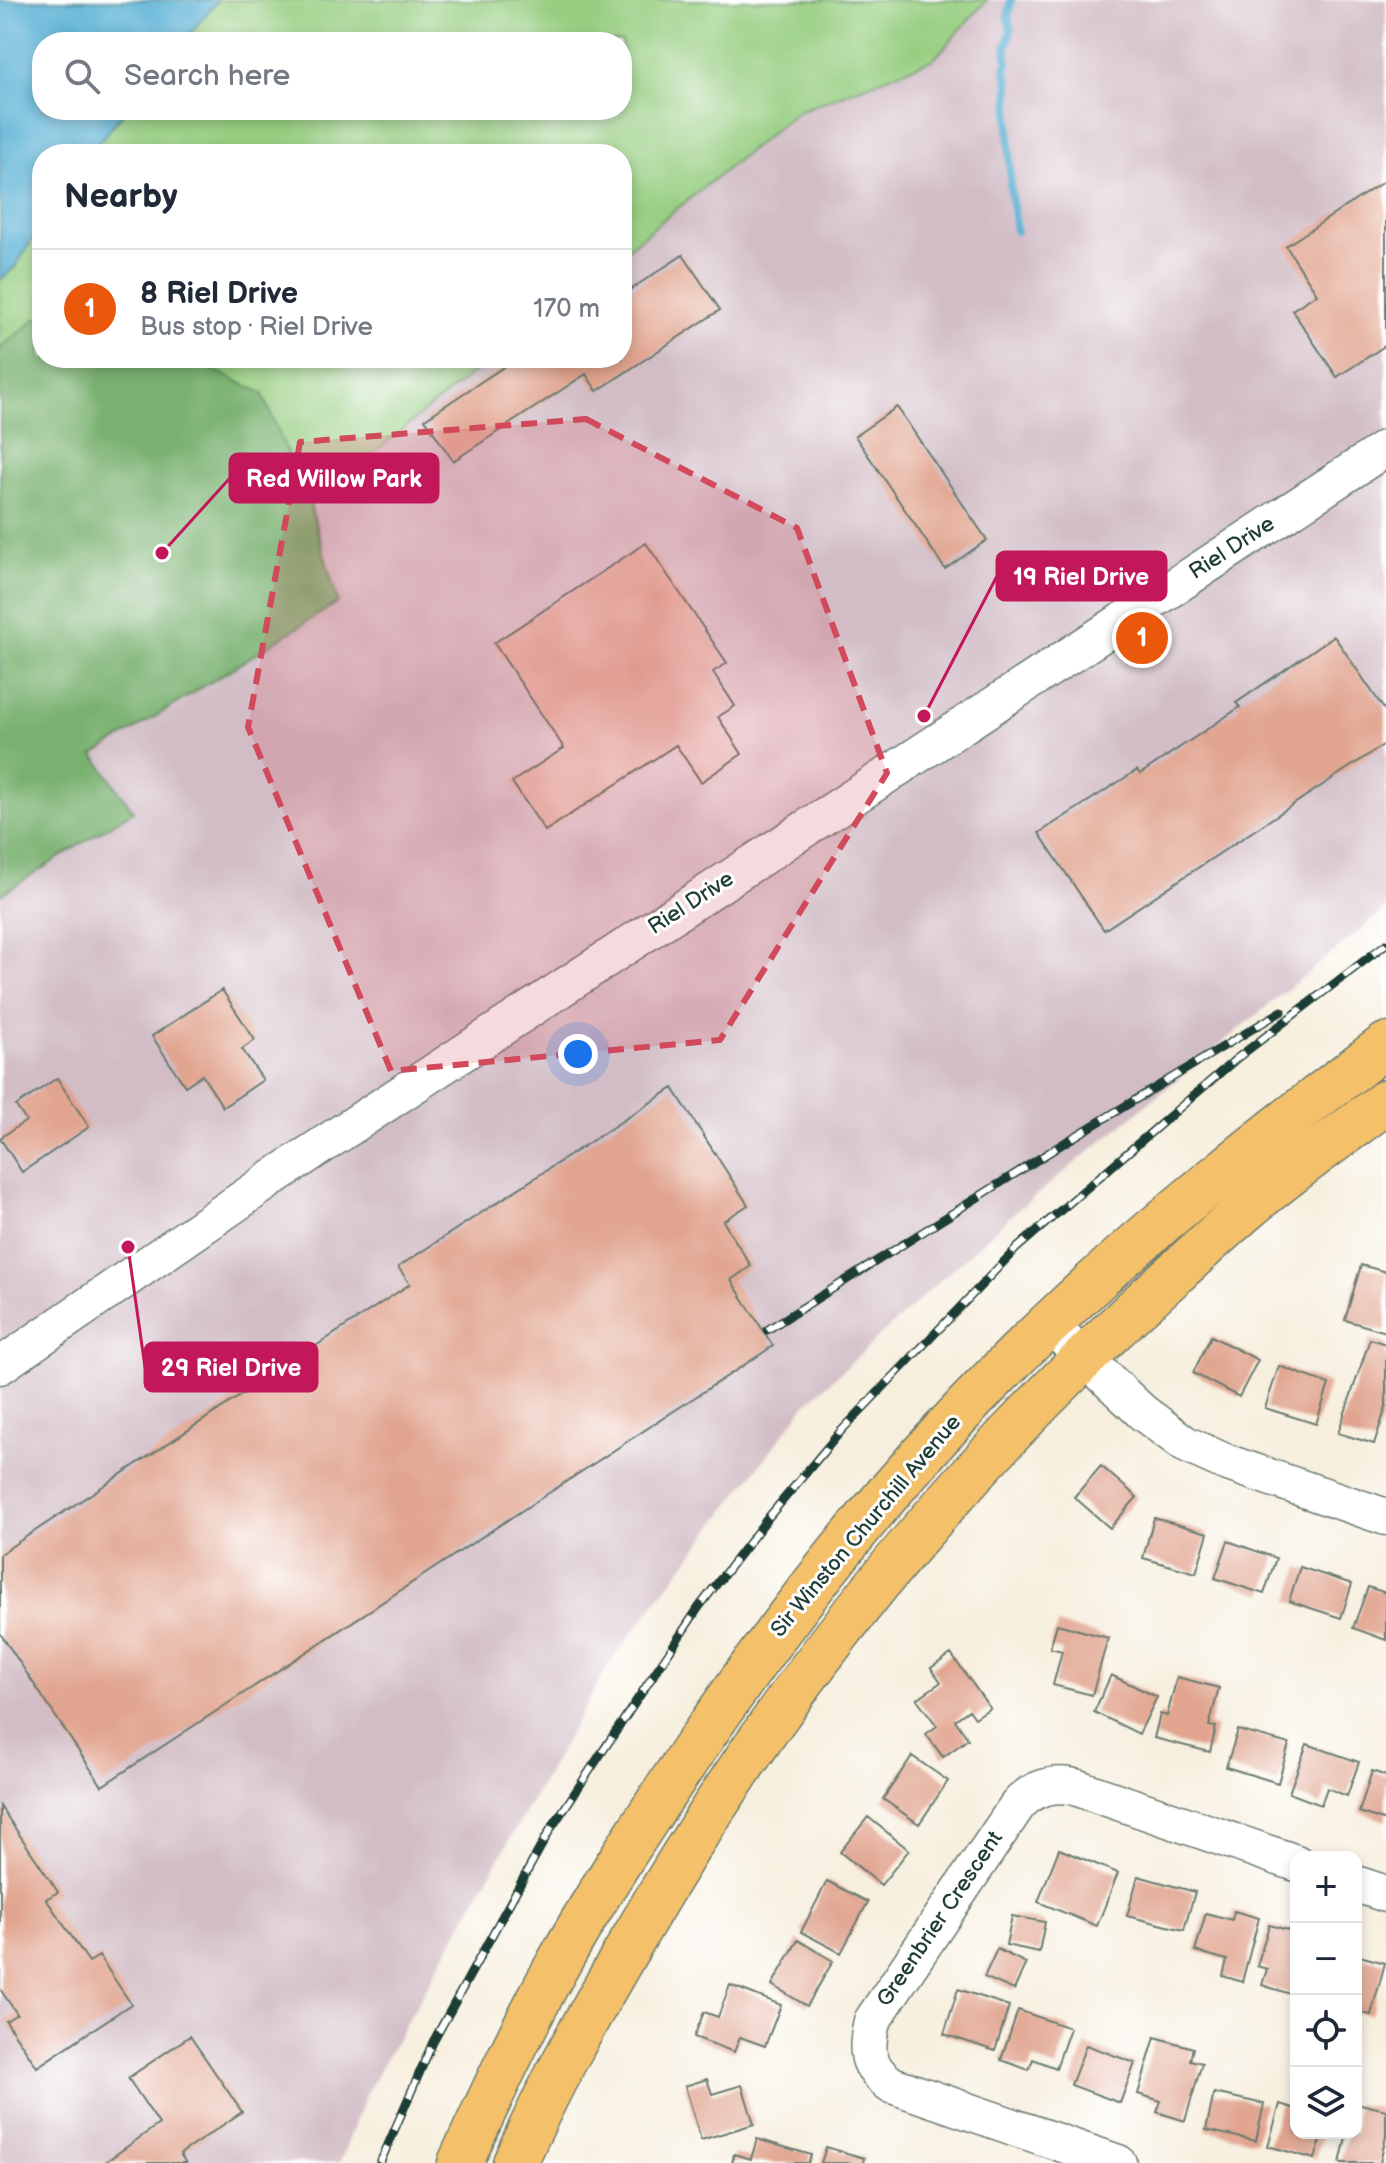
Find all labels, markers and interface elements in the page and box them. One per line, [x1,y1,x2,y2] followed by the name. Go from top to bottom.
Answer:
[32,32,632,120] search box
[60,54,104,98] icon: search
[124,58,290,94] text: Search here
[64,176,178,217] text: Nearby
[140,276,298,312] text: 8 Riel Drive
[85,294,95,325] text: 1
[533,294,600,325] text: 170 m
[140,312,373,343] text: Bus stop · Riel Drive
[230,454,438,502] callout: Red Willow Park
[246,465,422,494] text: Red Willow Park
[1184,510,1280,586] street label: Riel Drive
[997,552,1166,600] callout: 19 Riel Drive
[1013,563,1149,592] text: 19 Riel Drive
[1116,608,1168,668] pin: 1
[643,865,739,941] street label: Riel Drive
[558,1034,598,1074] your location
[145,1343,317,1391] callout: 29 Riel Drive
[161,1354,301,1383] text: 29 Riel Drive
[765,1409,967,1643] street label: Sir Winston Churchill Avenue
[871,1826,1009,2012] street label: Greenbrier Crescent
[1290,1851,1362,2139] map controls
[1290,1851,1362,1923] button: +
[1290,1923,1362,1995] button: −
[1290,1995,1362,2067] button: locate
[1290,2067,1362,2139] button: layers

